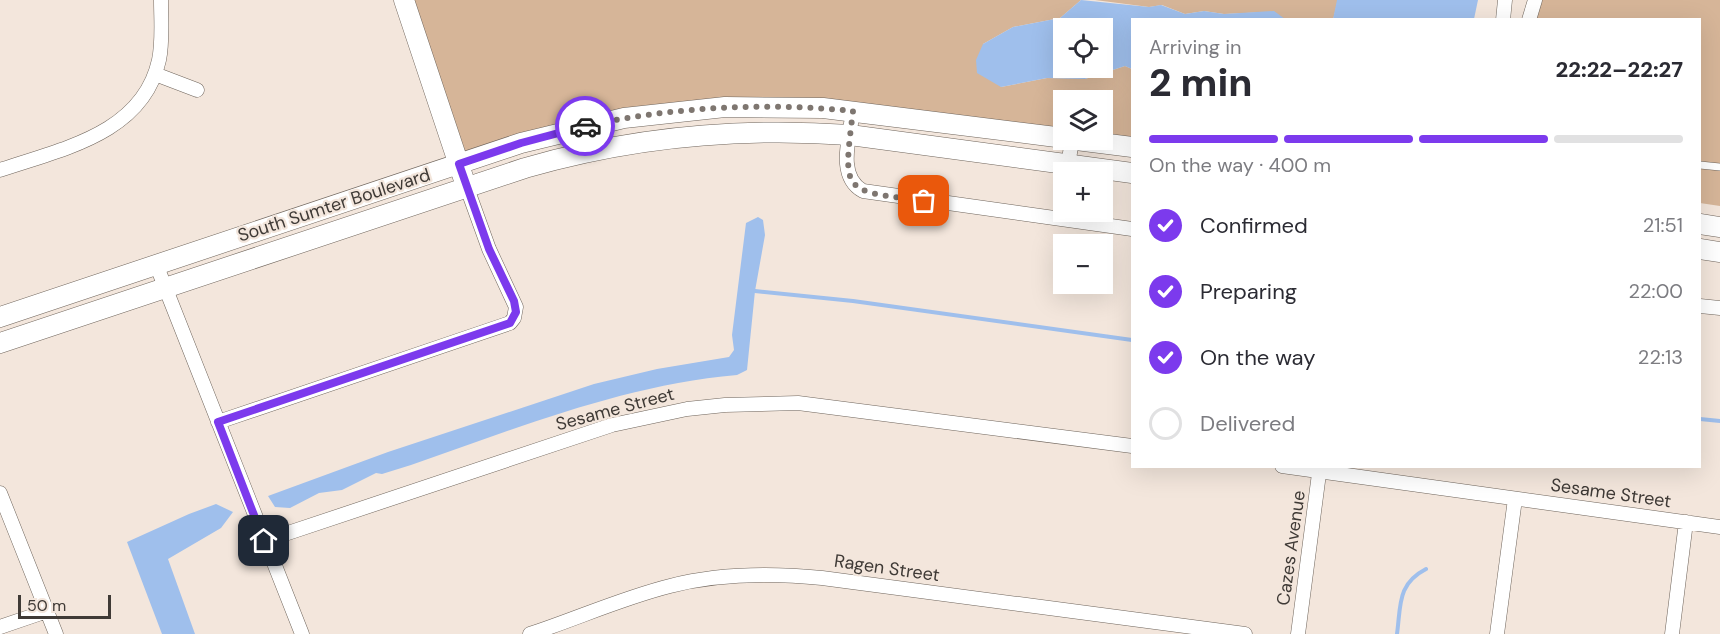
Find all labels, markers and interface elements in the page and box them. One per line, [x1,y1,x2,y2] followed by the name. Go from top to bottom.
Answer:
[1053,18,1113,294] map controls
[1053,18,1113,78] button: locate
[1149,34,1241,60] text: Arriving in
[1555,55,1683,84] text: 22:22–22:27
[1149,57,1253,108] text: 2 min
[1053,90,1113,150] button: layers
[555,96,615,156] courier
[569,110,602,143] icon: car
[1149,152,1331,178] text: On the way · 400 m
[1053,162,1113,222] button: +
[235,163,433,247] street label: South Sumter Boulevard
[898,175,949,226] pin
[907,184,940,217] icon: bag
[1149,209,1182,242] icon: check
[1200,211,1308,240] text: Confirmed
[1643,212,1683,238] text: 21:51
[1053,234,1113,294] button: −
[1149,275,1182,308] icon: check
[1200,277,1297,306] text: Preparing
[1629,278,1683,304] text: 22:00
[1149,341,1182,374] icon: check
[1200,343,1315,372] text: On the way
[1638,344,1683,370] text: 22:13
[553,382,677,436] street label: Sesame Street
[1200,409,1295,438] text: Delivered
[1549,473,1673,513] street label: Sesame Street
[1271,489,1311,607] street label: Cazes Avenue
[238,515,289,566] pin
[247,524,280,557] icon: home
[833,549,941,587] street label: Ragen Street
[18,592,111,620] scale bar
[27,595,66,616] text: 50 m

